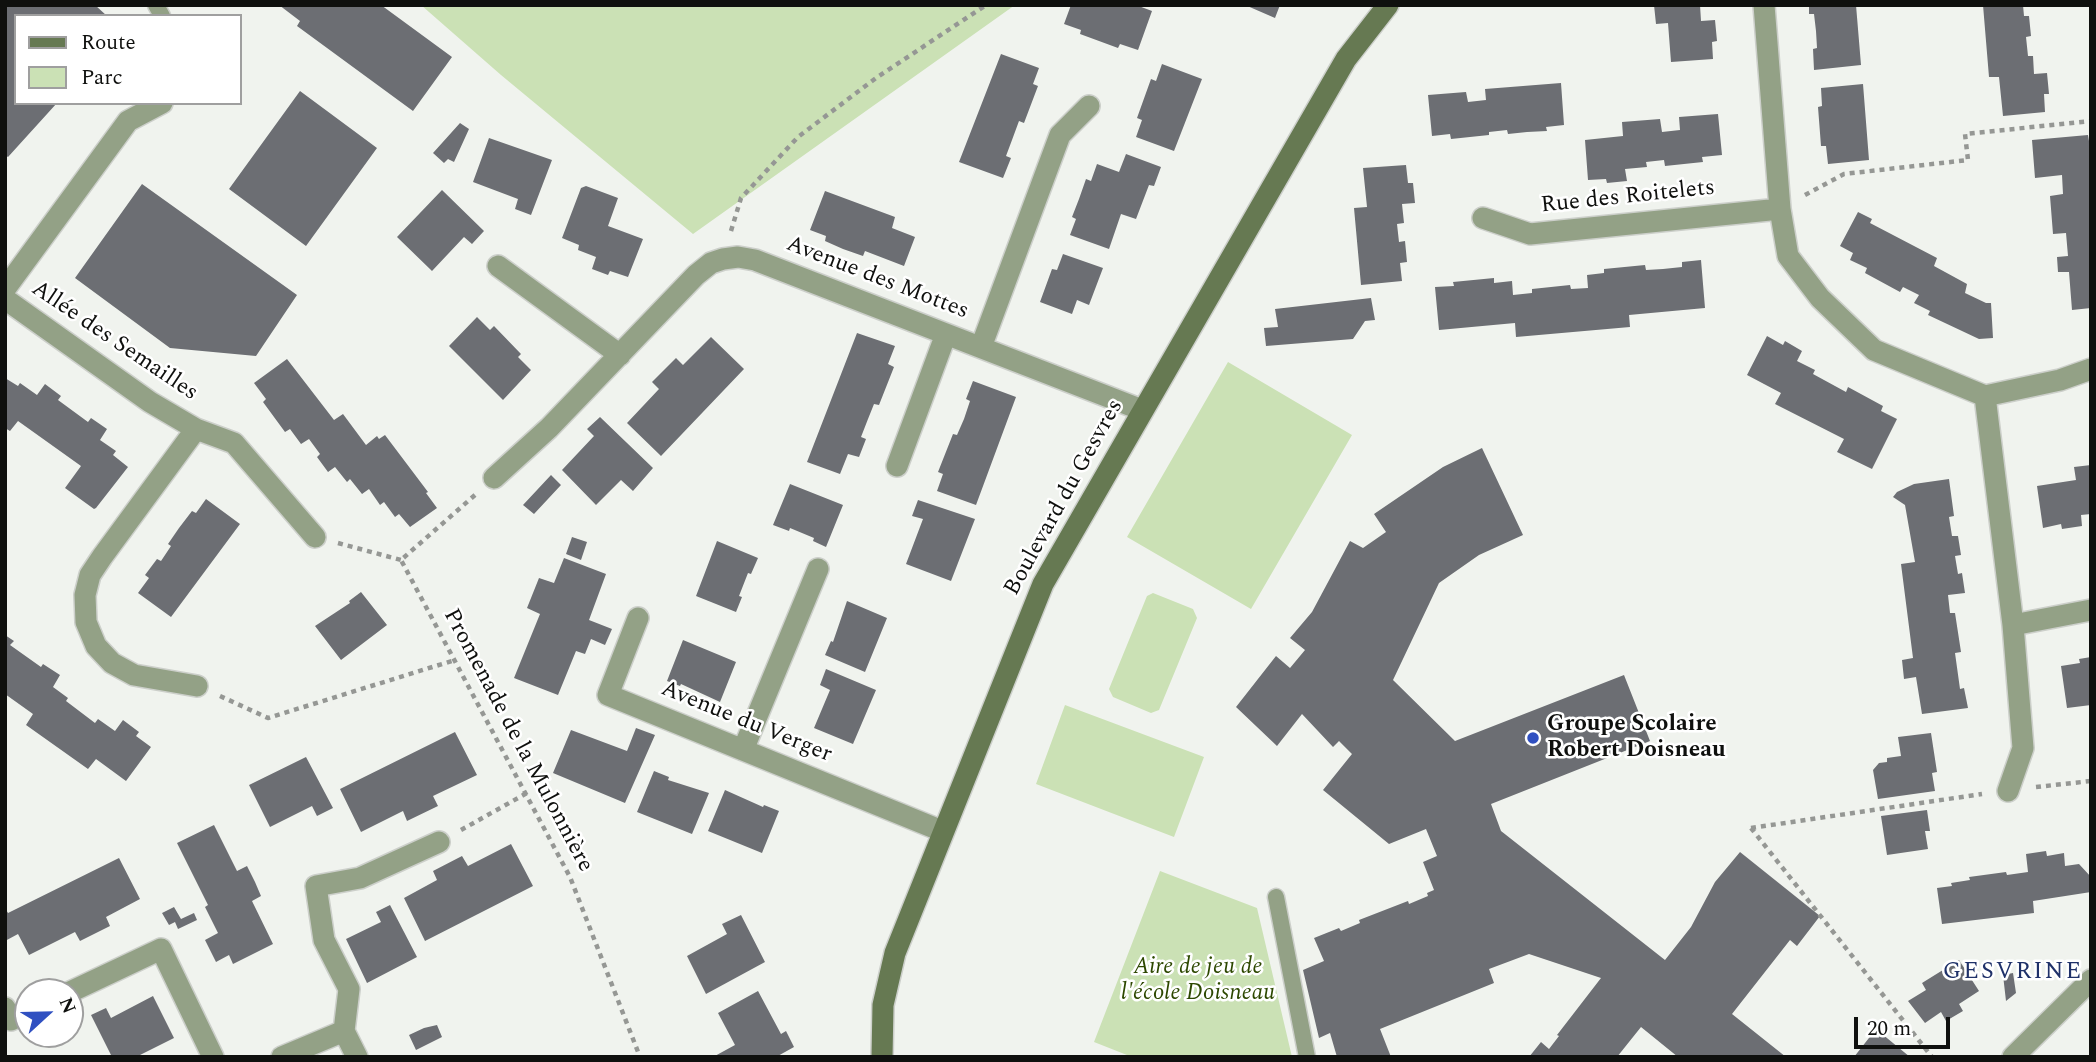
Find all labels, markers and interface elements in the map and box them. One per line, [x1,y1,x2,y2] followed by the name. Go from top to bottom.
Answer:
[14,14,242,105] legend
[81,27,136,59] text: Route
[81,62,123,94] text: Parc
[1540,175,1716,221] street label: Rue des Roitelets
[782,232,972,326] street label: Avenue des Mottes
[26,276,202,408] street label: Allée des Semailles
[1000,395,1130,601] street label: Boulevard du Gesvres
[436,605,598,877] street label: Promenade de la Mulonnière
[656,676,836,770] street label: Avenue du Verger
[1547,711,1726,765] place label: Groupe Scolaire Robert Doisneau
[1525,730,1541,746] marker: Groupe Scolaire Robert Doisneau
[1121,954,1275,1008] park label: Aire de jeu de l'école Doisneau
[1944,959,2082,987] district label: GESVRINE
[14,978,84,1048] north arrow
[51,993,83,1018] text: N
[1858,1002,1954,1046] scale bar
[1867,1013,1911,1045] text: 20 m

